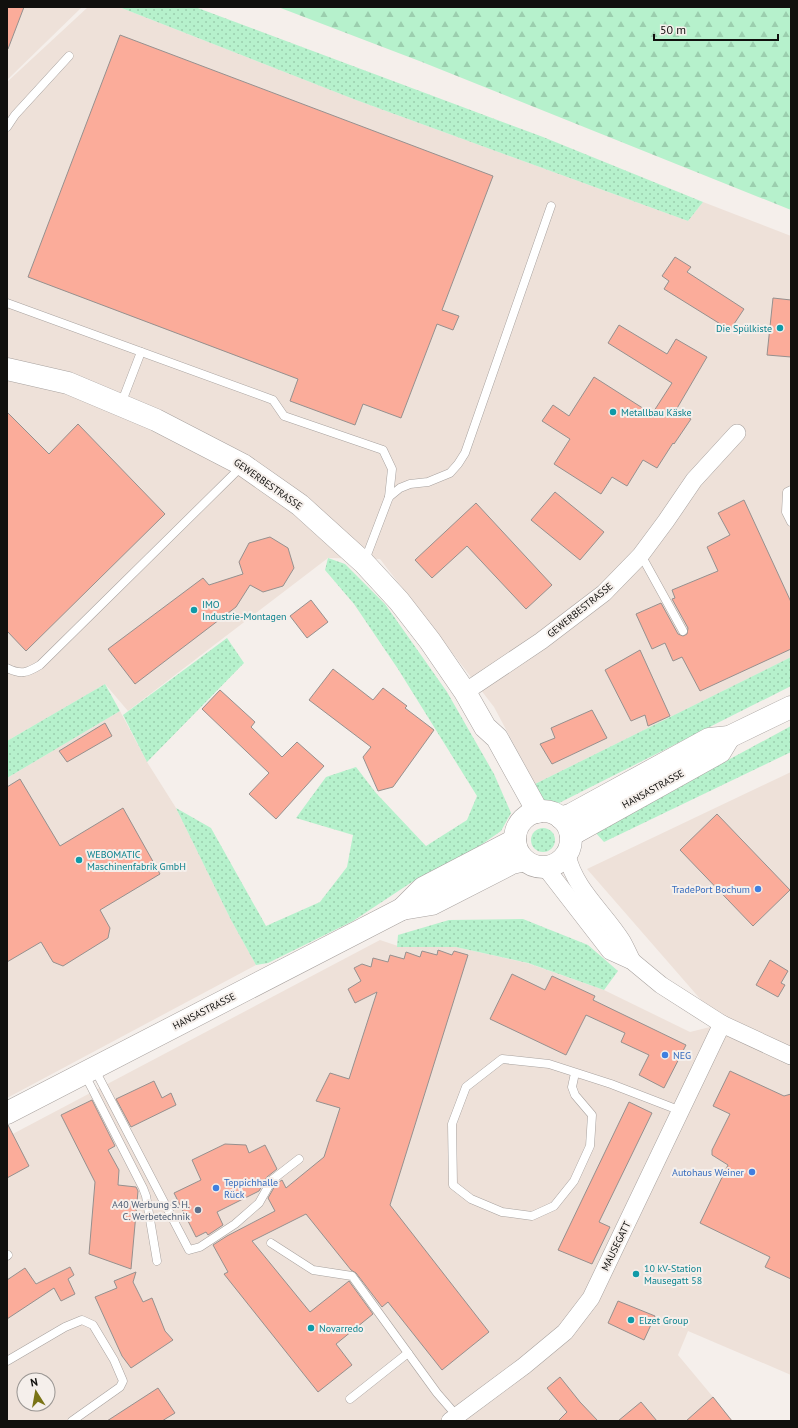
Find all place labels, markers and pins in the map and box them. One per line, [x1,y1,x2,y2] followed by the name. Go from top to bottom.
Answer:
[716,322,772,335] place label: Die Spülkiste
[775,323,785,333] marker: Die Spülkiste
[621,406,692,419] place label: Metallbau Käske
[608,407,618,417] marker: Metallbau Käske
[202,598,287,623] place label: IMO Industrie-Montagen
[189,605,199,615] marker: IMO Industrie-Montagen
[87,848,186,873] place label: WEBOMATIC Maschinenfabrik GmbH
[74,855,84,865] marker: WEBOMATIC Maschinenfabrik GmbH
[672,883,750,896] place label: TradePort Bochum
[753,884,763,894] marker: TradePort Bochum
[673,1049,691,1062] place label: NEG
[660,1050,670,1060] marker: NEG
[672,1166,745,1179] place label: Autohaus Weiner
[747,1167,757,1177] marker: Autohaus Weiner
[224,1176,278,1201] place label: Teppichhalle Rück
[211,1183,221,1193] marker: Teppichhalle Rück
[112,1198,190,1223] place label: A40 Werbung S. H. C. Werbetechnik
[193,1205,203,1215] marker: A40 Werbung S. H. C. Werbetechnik
[644,1262,702,1287] place label: 10 kV-Station Mausegatt 58
[631,1269,641,1279] marker: 10 kV-Station Mausegatt 58
[639,1314,688,1327] place label: Elzet Group
[626,1315,636,1325] marker: Elzet Group
[319,1322,363,1335] place label: Novarredo
[306,1323,316,1333] marker: Novarredo

